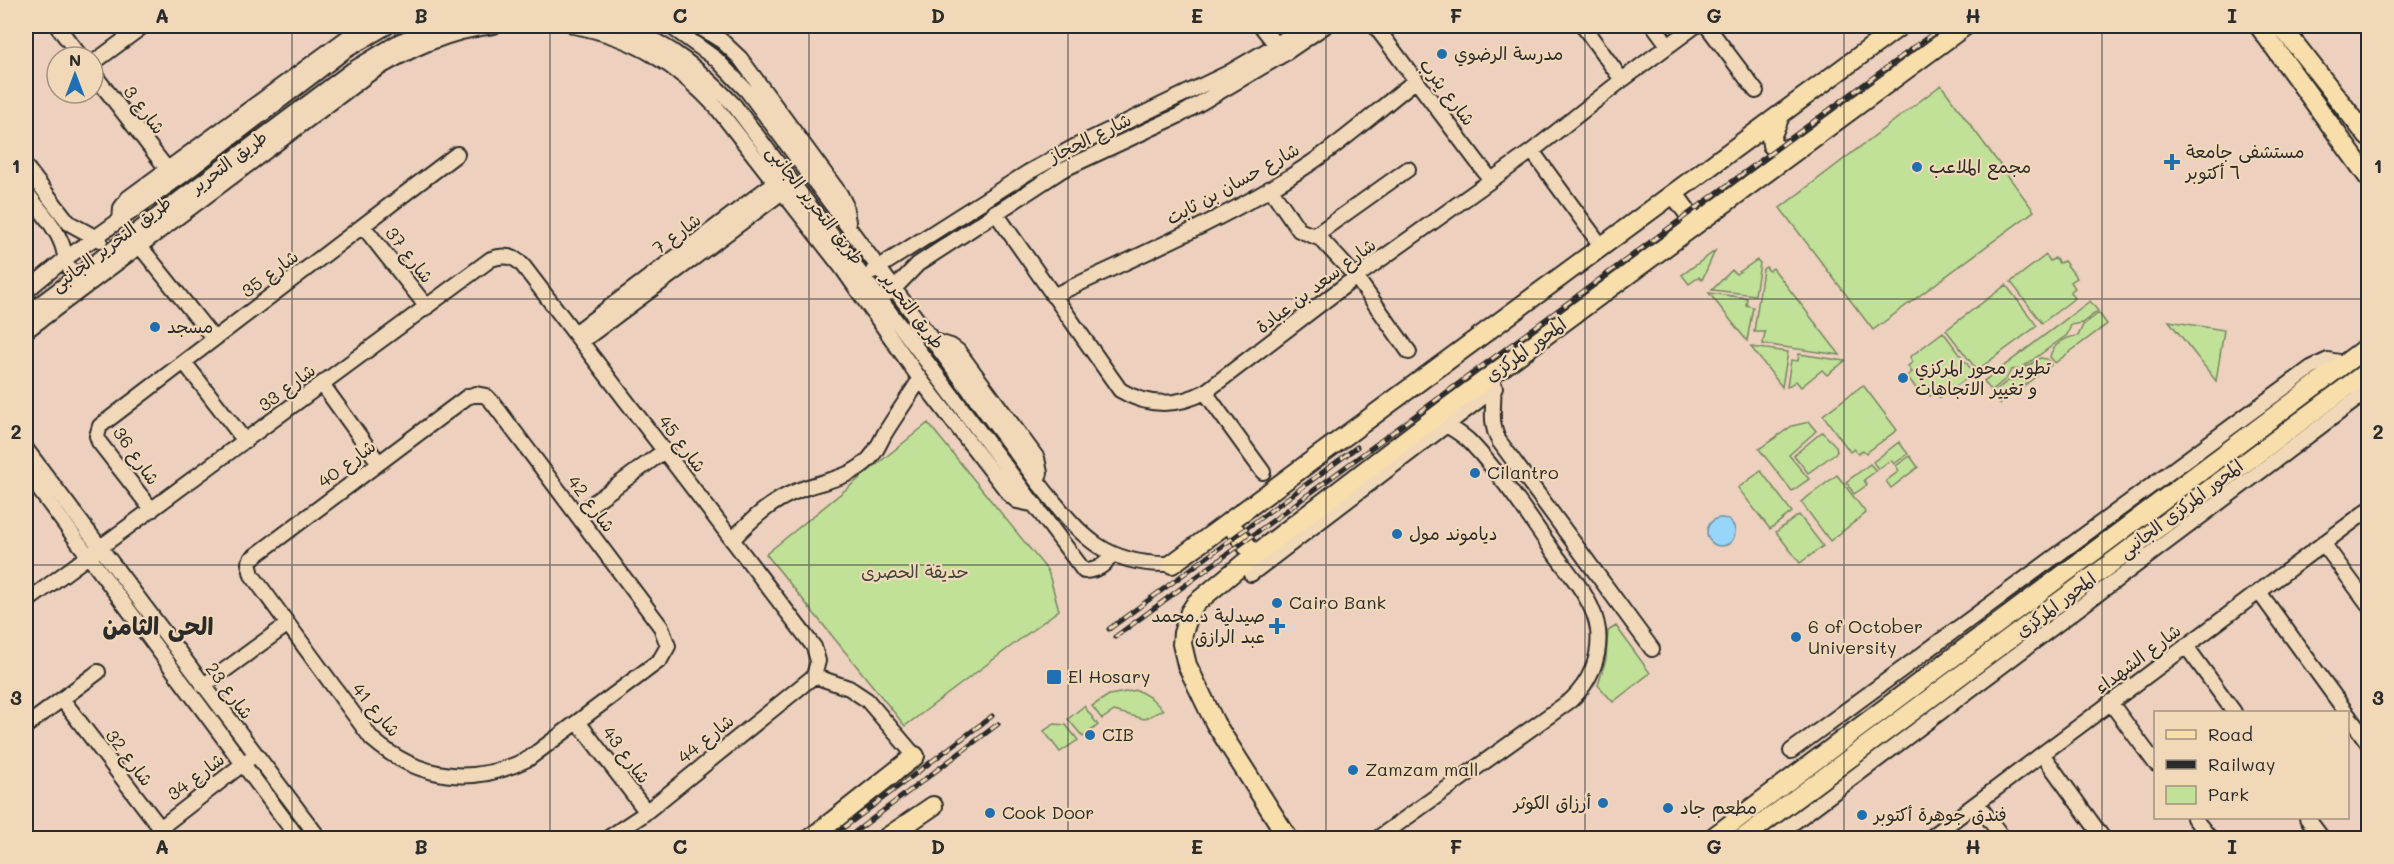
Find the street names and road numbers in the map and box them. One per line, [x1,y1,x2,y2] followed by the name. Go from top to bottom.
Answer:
[1414,53,1481,131] street label: شارع يثرب
[118,80,171,139] street label: شارع 3
[1042,107,1135,169] street label: شارع الحجاز
[184,124,272,199] street label: طريق التحرير
[1162,137,1304,231] street label: شارع حسان بن ثابت
[762,140,870,269] street label: طريق التحرير الجانبى
[45,190,176,296] street label: طريق التحرير الجانبى
[647,207,706,260] street label: شارع 7
[379,221,439,288] street label: شارع 37
[1250,232,1381,339] street label: شارع سعد بن عبادة
[236,244,303,303] street label: شارع 35
[876,266,951,354] street label: طريق التحرير
[1480,312,1571,387] street label: المحور المركزى
[253,358,321,417] street label: شارع 33
[653,410,712,477] street label: شارع 45
[107,421,166,490] street label: شارع 36
[313,434,381,494] street label: شارع 40
[2113,453,2248,563] street label: المحور المركزى الجانبى
[562,470,621,537] street label: شارع 42
[2010,566,2101,642] street label: المحور المركزى
[2089,618,2186,699] street label: شارع الشهداء
[200,657,259,724] street label: شارع 23
[346,677,406,742] street label: شارع 41
[672,708,739,769] street label: شارع 44
[597,721,656,789] street label: شارع 43
[100,724,159,791] street label: شارع 32
[162,747,230,806] street label: شارع 34

